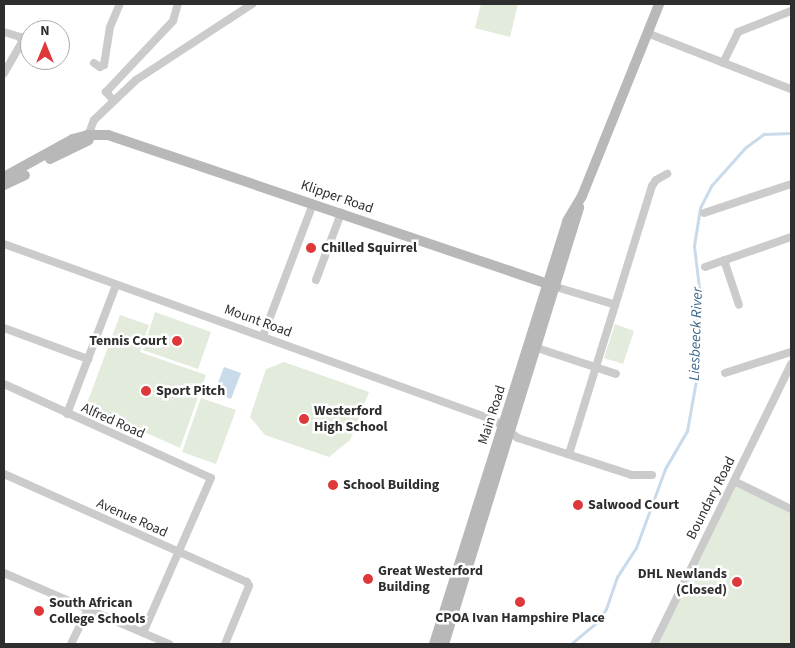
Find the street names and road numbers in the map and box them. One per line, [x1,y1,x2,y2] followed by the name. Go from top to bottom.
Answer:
[299,177,375,217] street label: Klipper Road
[222,301,294,341] street label: Mount Road
[475,383,509,447] street label: Main Road
[79,400,147,442] street label: Alfred Road
[683,454,739,542] street label: Boundary Road
[94,495,170,541] street label: Avenue Road

